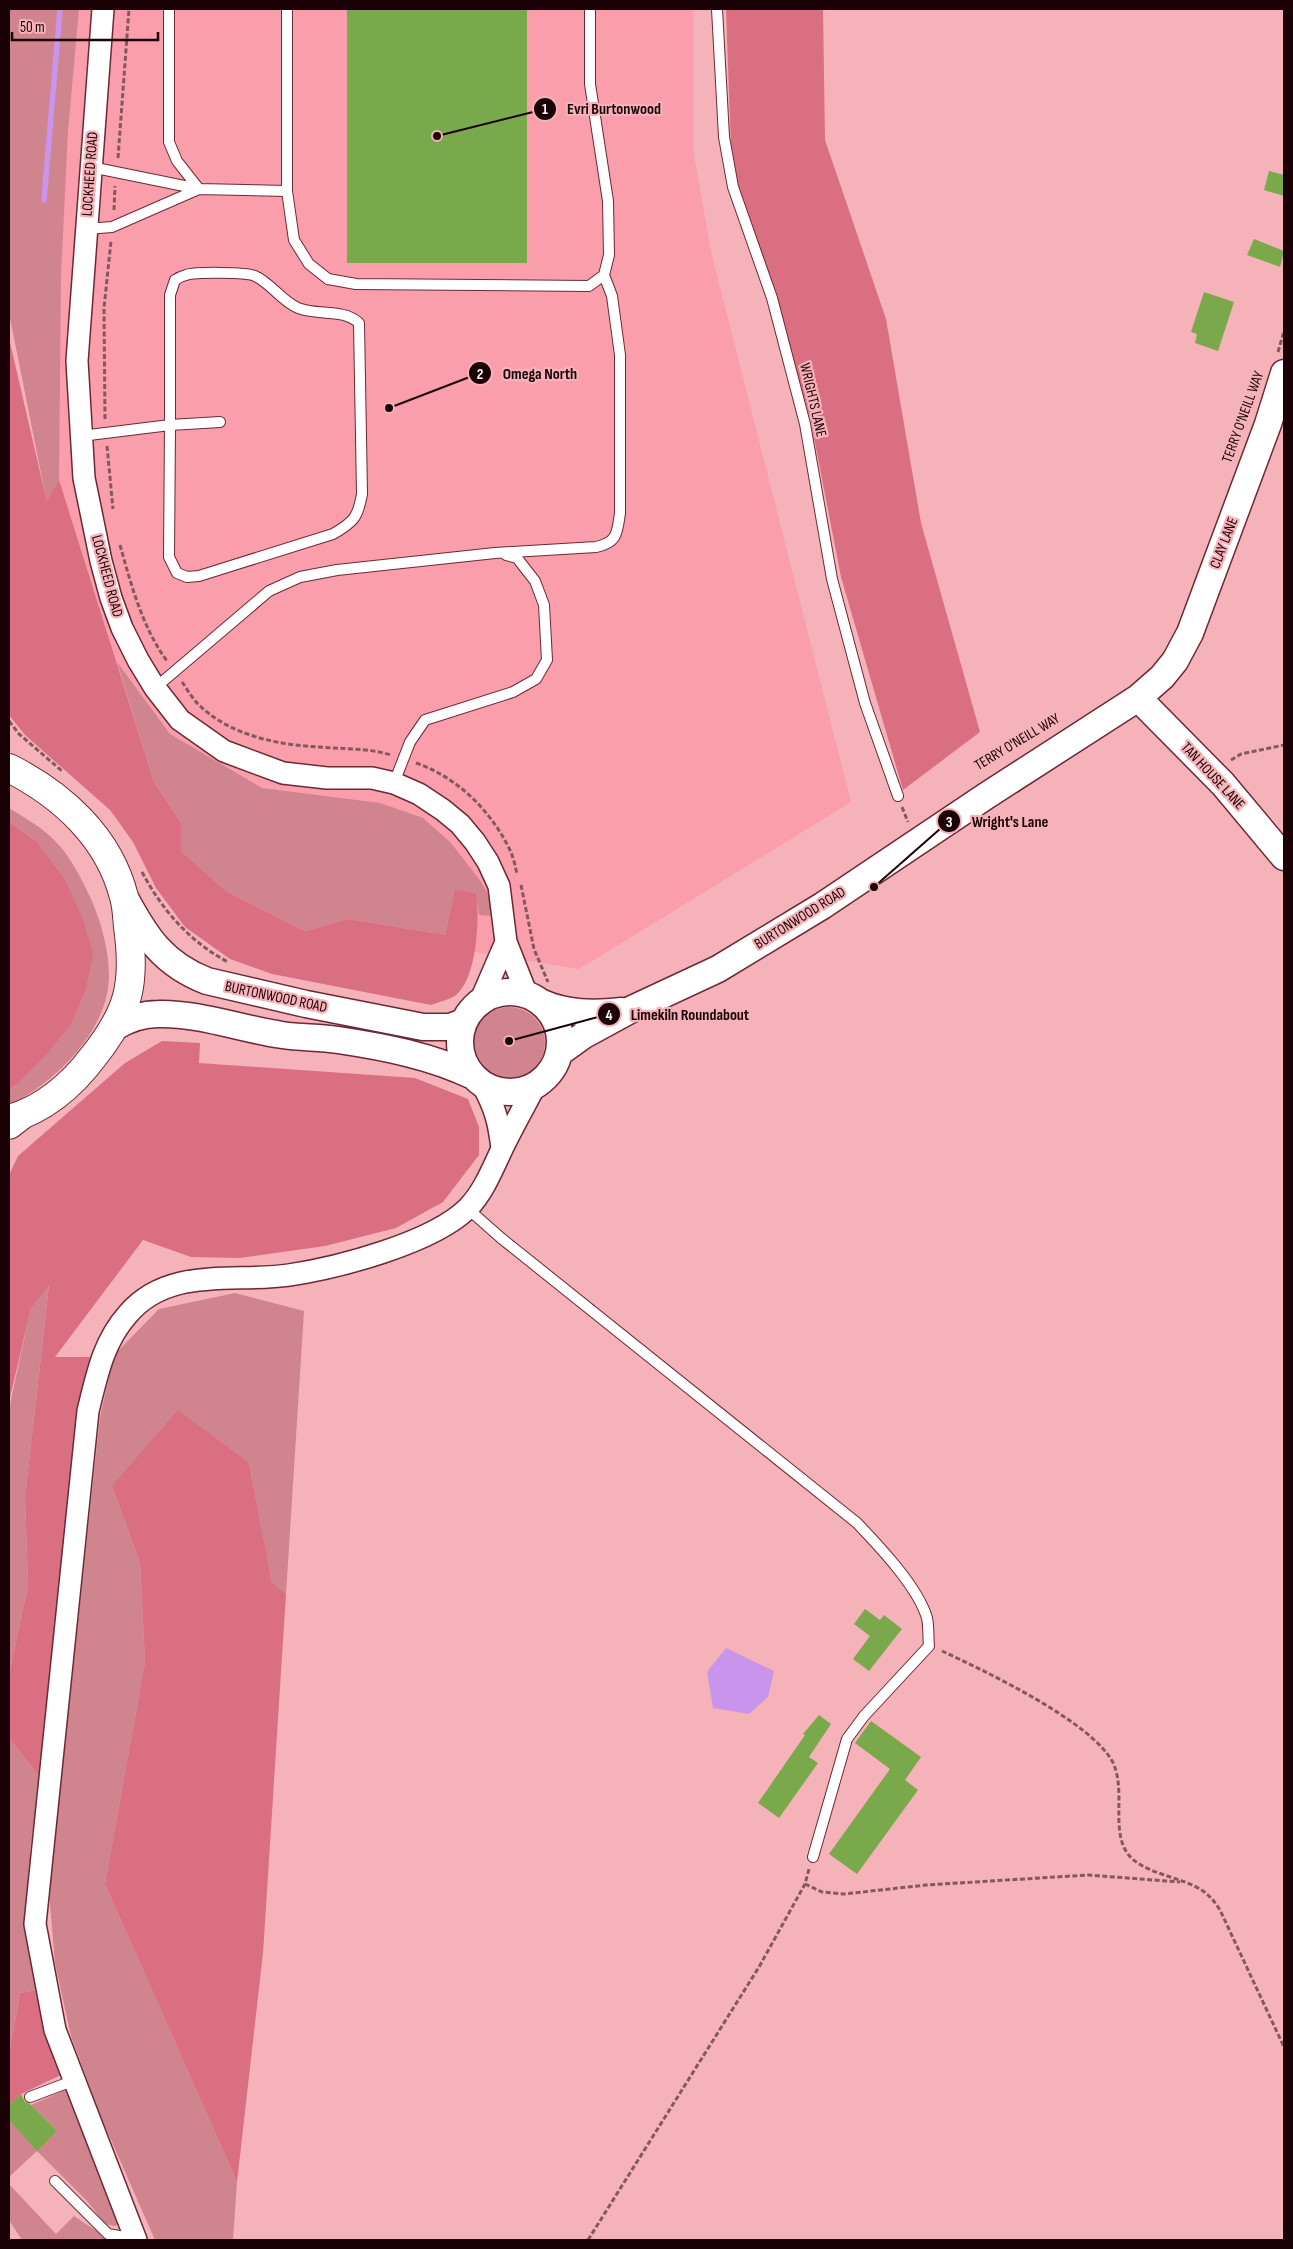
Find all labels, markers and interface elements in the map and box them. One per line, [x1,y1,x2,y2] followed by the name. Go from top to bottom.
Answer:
[12,10,159,42] scale bar
[20,18,45,37] text: 50 m
[532,93,671,124] callout: Evri Burtonwood
[542,100,548,119] text: 1
[567,100,661,119] text: Evri Burtonwood
[78,131,102,217] street label: LOCKHEED ROAD
[468,358,587,389] callout: Omega North
[795,361,831,439] street label: WRIGHTS LANE
[477,365,483,384] text: 2
[503,365,577,384] text: Omega North
[1218,368,1269,465] street label: TERRY O'NEILL WAY
[1206,515,1242,571] street label: CLAY LANE
[87,533,127,619] street label: LOCKHEED ROAD
[971,709,1064,775] street label: TERRY O'NEILL WAY
[1177,738,1249,814] street label: TAN HOUSE LANE
[937,806,1059,837] callout: Wright's Lane
[946,813,953,832] text: 3
[972,813,1049,832] text: Wright's Lane
[751,882,849,954] street label: BURTONWOOD ROAD
[223,977,329,1017] street label: BURTONWOOD ROAD
[596,999,759,1030] callout: Limekiln Roundabout
[606,1006,613,1025] text: 4
[631,1006,749,1025] text: Limekiln Roundabout

